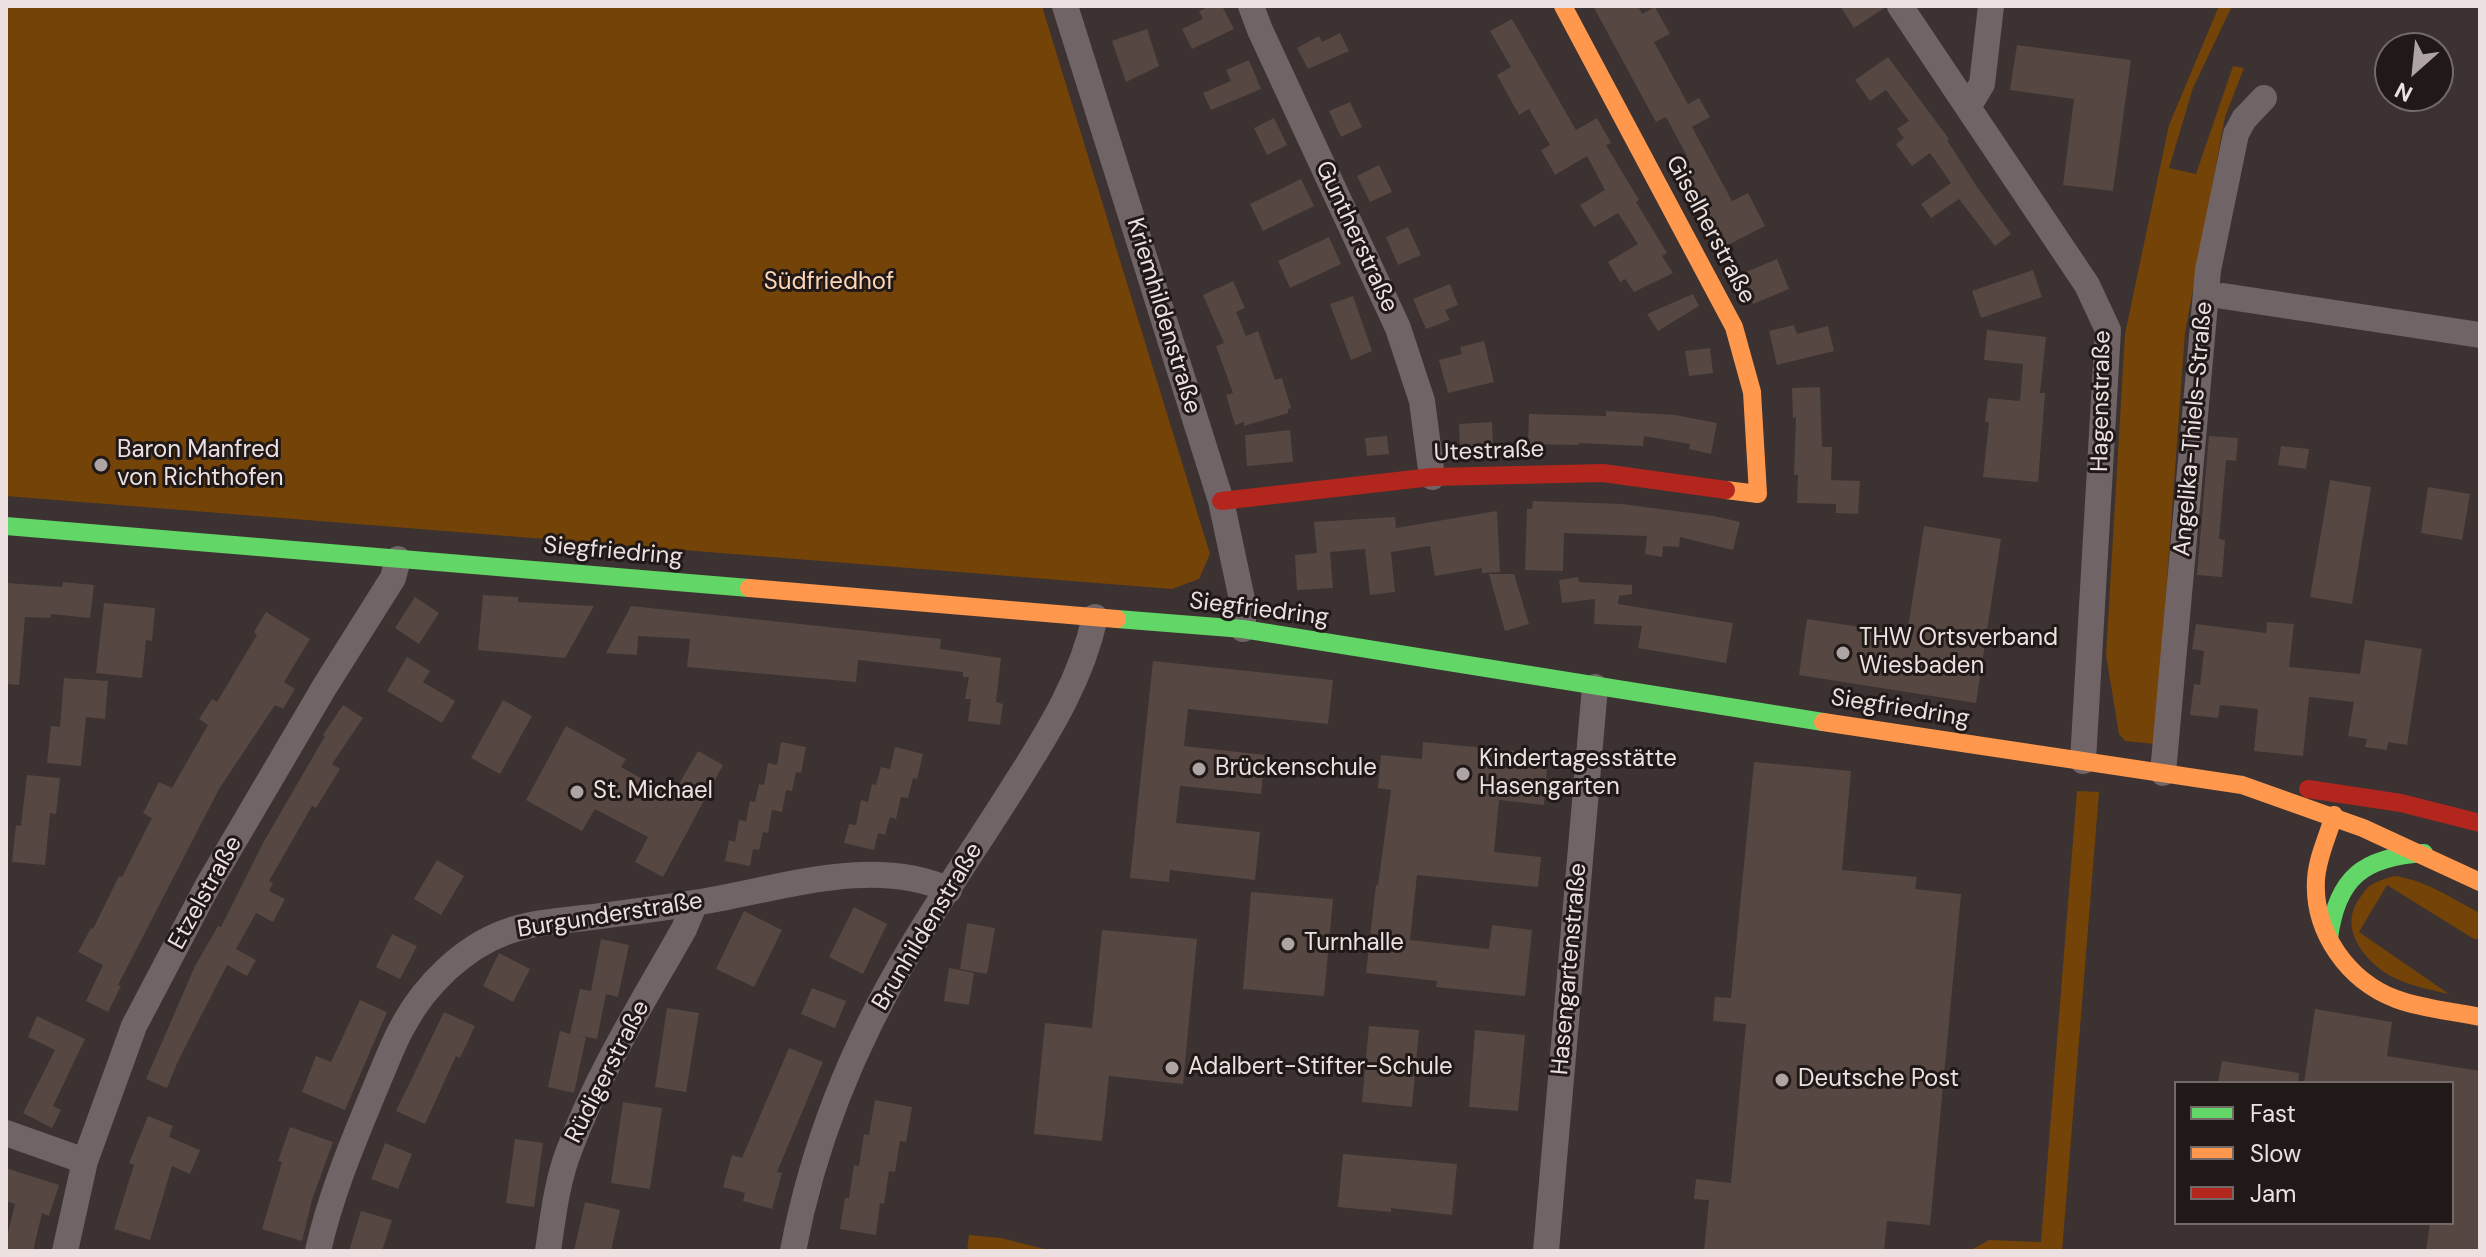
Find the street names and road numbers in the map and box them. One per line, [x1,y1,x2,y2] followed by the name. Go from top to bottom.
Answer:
[1659,151,1761,309] street label: Giselherstraße
[1308,157,1404,317] street label: Guntherstraße
[1120,215,1206,417] street label: Kriemhildenstraße
[2169,300,2219,558] street label: Angelika-Thiels-Straße
[2086,330,2118,472] street label: Hagenstraße
[1433,436,1545,468] street label: Utestraße
[542,532,684,572] street label: Siegfriedring
[1188,587,1330,633] street label: Siegfriedring
[1829,684,1971,734] street label: Siegfriedring
[163,831,249,955] street label: Etzelstraße
[867,838,989,1016] street label: Brunhildenstraße
[1546,862,1594,1076] street label: Hasengartenstraße
[515,887,705,945] street label: Burgunderstraße
[560,996,656,1148] street label: Rüdigerstraße

